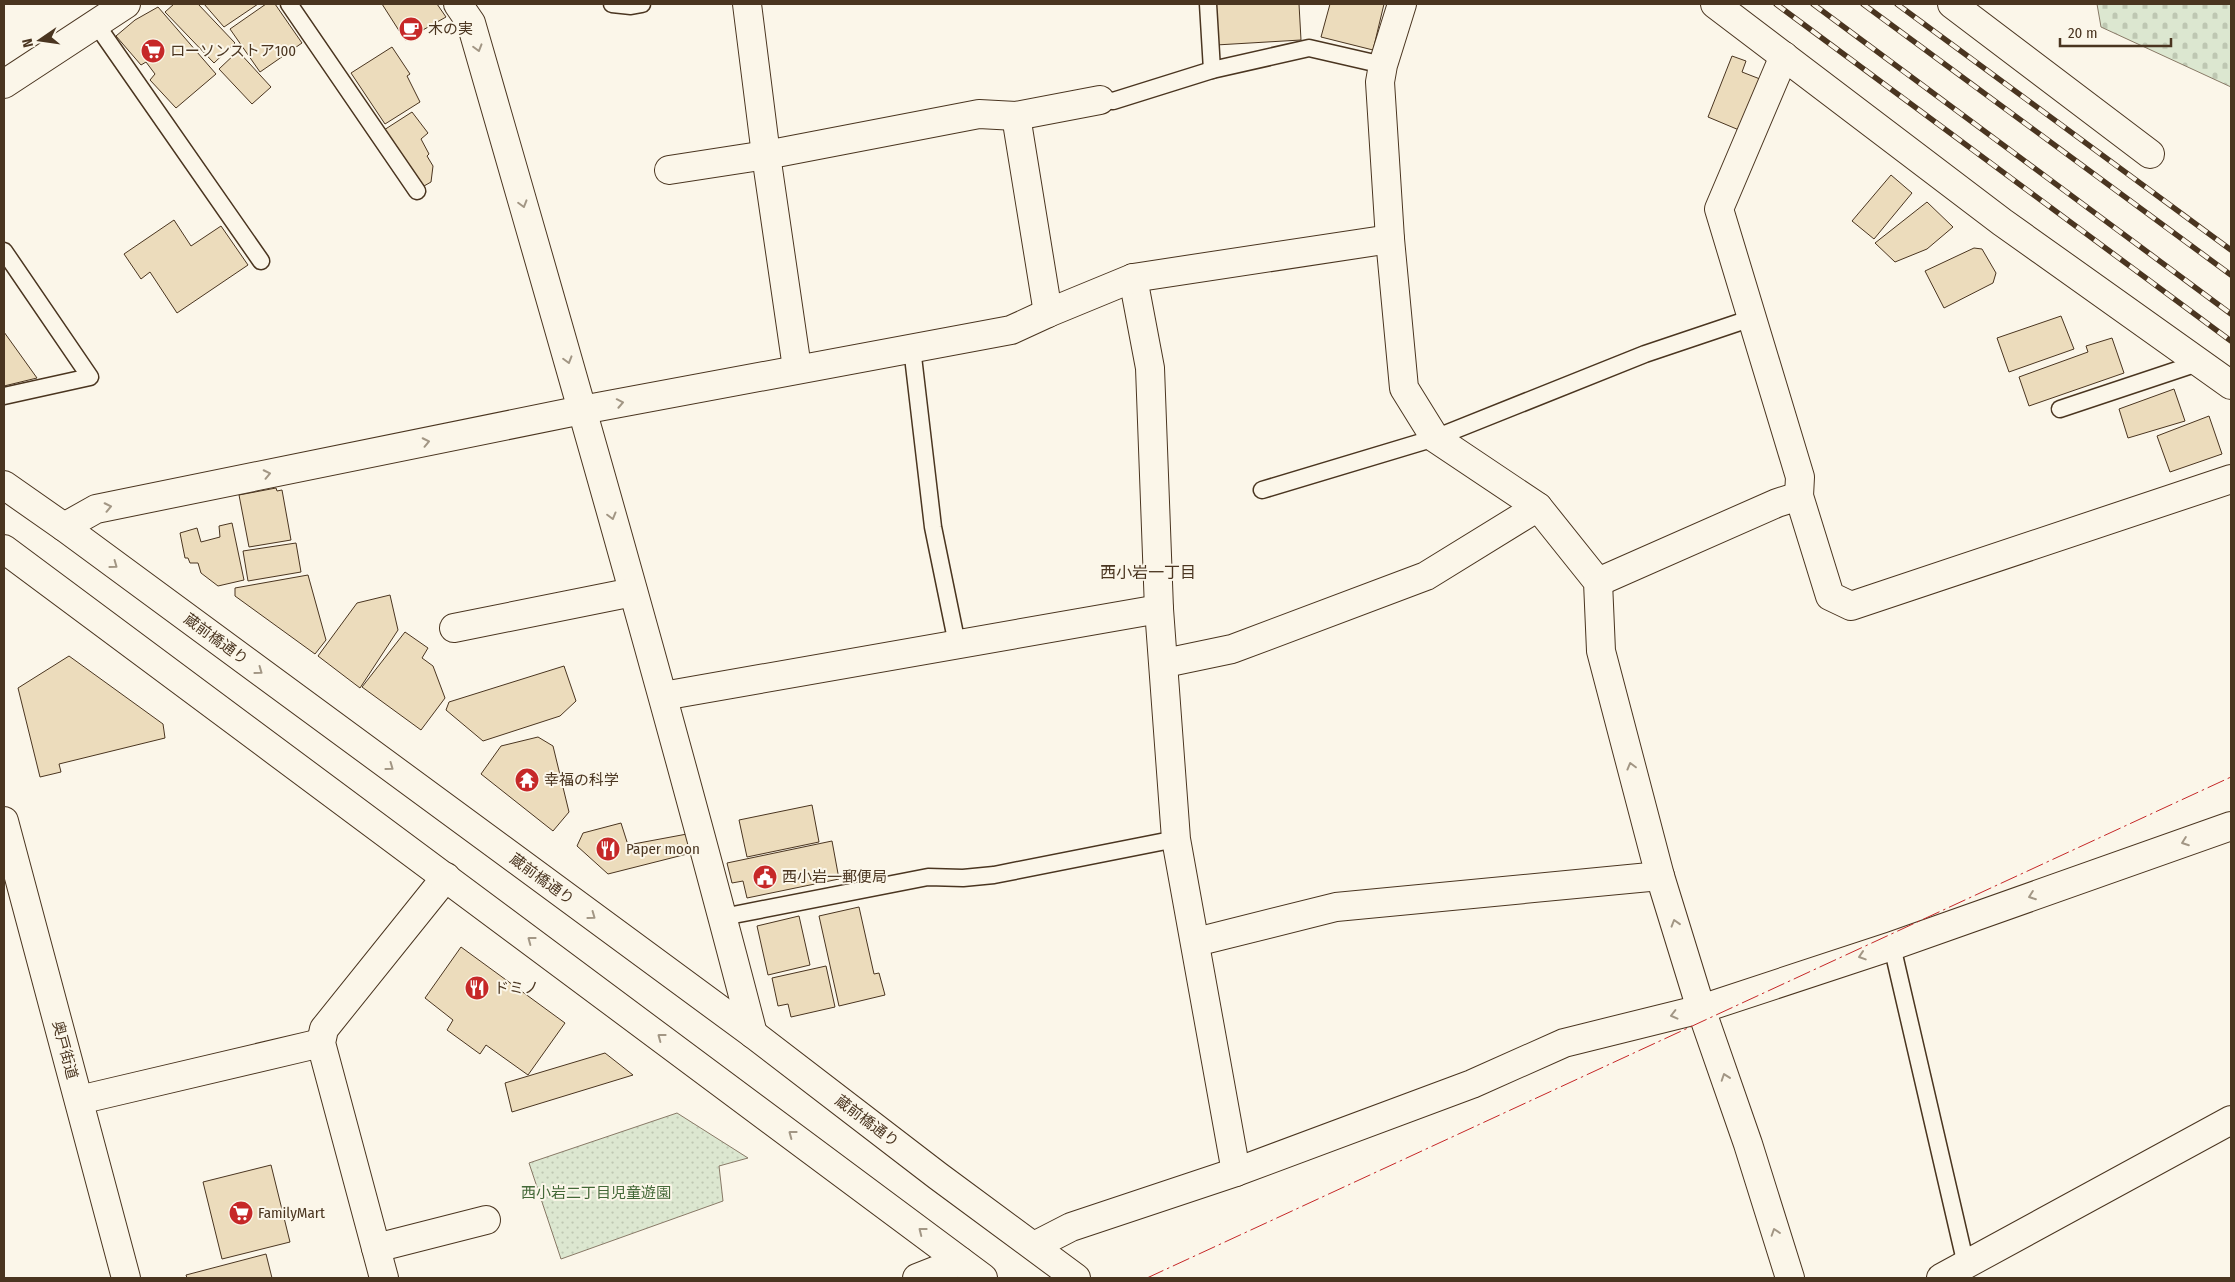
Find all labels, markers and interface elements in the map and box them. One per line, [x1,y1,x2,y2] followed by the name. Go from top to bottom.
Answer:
[15,15,65,65] north arrow
[2060,15,2171,47] scale bar
[398,16,424,42] cafe icon: 木の実
[428,20,473,38] place label: 木の実
[2068,24,2098,42] text: 20 m
[19,37,37,49] text: N
[140,38,166,64] supermarket icon: ローソンストア100
[170,42,296,60] place label: ローソンストア100
[473,43,483,51] one-way arrow
[518,199,528,207] one-way arrow
[563,355,573,364] one-way arrow
[615,398,624,408] one-way arrow
[422,437,430,447] one-way arrow
[262,469,271,480] one-way arrow
[103,502,112,512] one-way arrow
[606,512,617,521] one-way arrow
[109,558,118,568] one-way arrow
[1100,563,1196,582] district label: 西小岩一丁目
[180,610,252,668] street label: 蔵前橋通り
[254,665,263,674] one-way arrow
[384,762,393,770] one-way arrow
[1627,763,1637,771] one-way arrow
[514,767,540,793] temple icon: 幸福の科学
[544,771,619,789] place label: 幸福の科学
[595,836,621,862] restaurant icon: Paper moon
[2182,836,2190,846] one-way arrow
[626,840,700,858] place label: Paper moon
[506,850,578,908] street label: 蔵前橋通り
[752,864,778,890] public building icon: 西小岩一郵便局
[782,868,887,886] place label: 西小岩一郵便局
[2028,890,2037,900] one-way arrow
[586,910,595,918] one-way arrow
[1670,919,1680,927] one-way arrow
[527,937,537,946] one-way arrow
[1859,950,1867,960] one-way arrow
[464,975,490,1001] restaurant icon: ドミノ
[494,979,539,997] place label: ドミノ
[1670,1009,1679,1020] one-way arrow
[49,1019,81,1081] street label: 奥戸街道
[657,1034,667,1043] one-way arrow
[1721,1074,1731,1082] one-way arrow
[832,1091,902,1151] street label: 蔵前橋通り
[788,1131,798,1140] one-way arrow
[521,1184,671,1202] park label: 西小岩二丁目児童遊園
[228,1200,254,1226] supermarket icon: FamilyMart
[258,1204,325,1222] place label: FamilyMart
[918,1228,928,1237] one-way arrow
[1771,1228,1781,1236] one-way arrow

